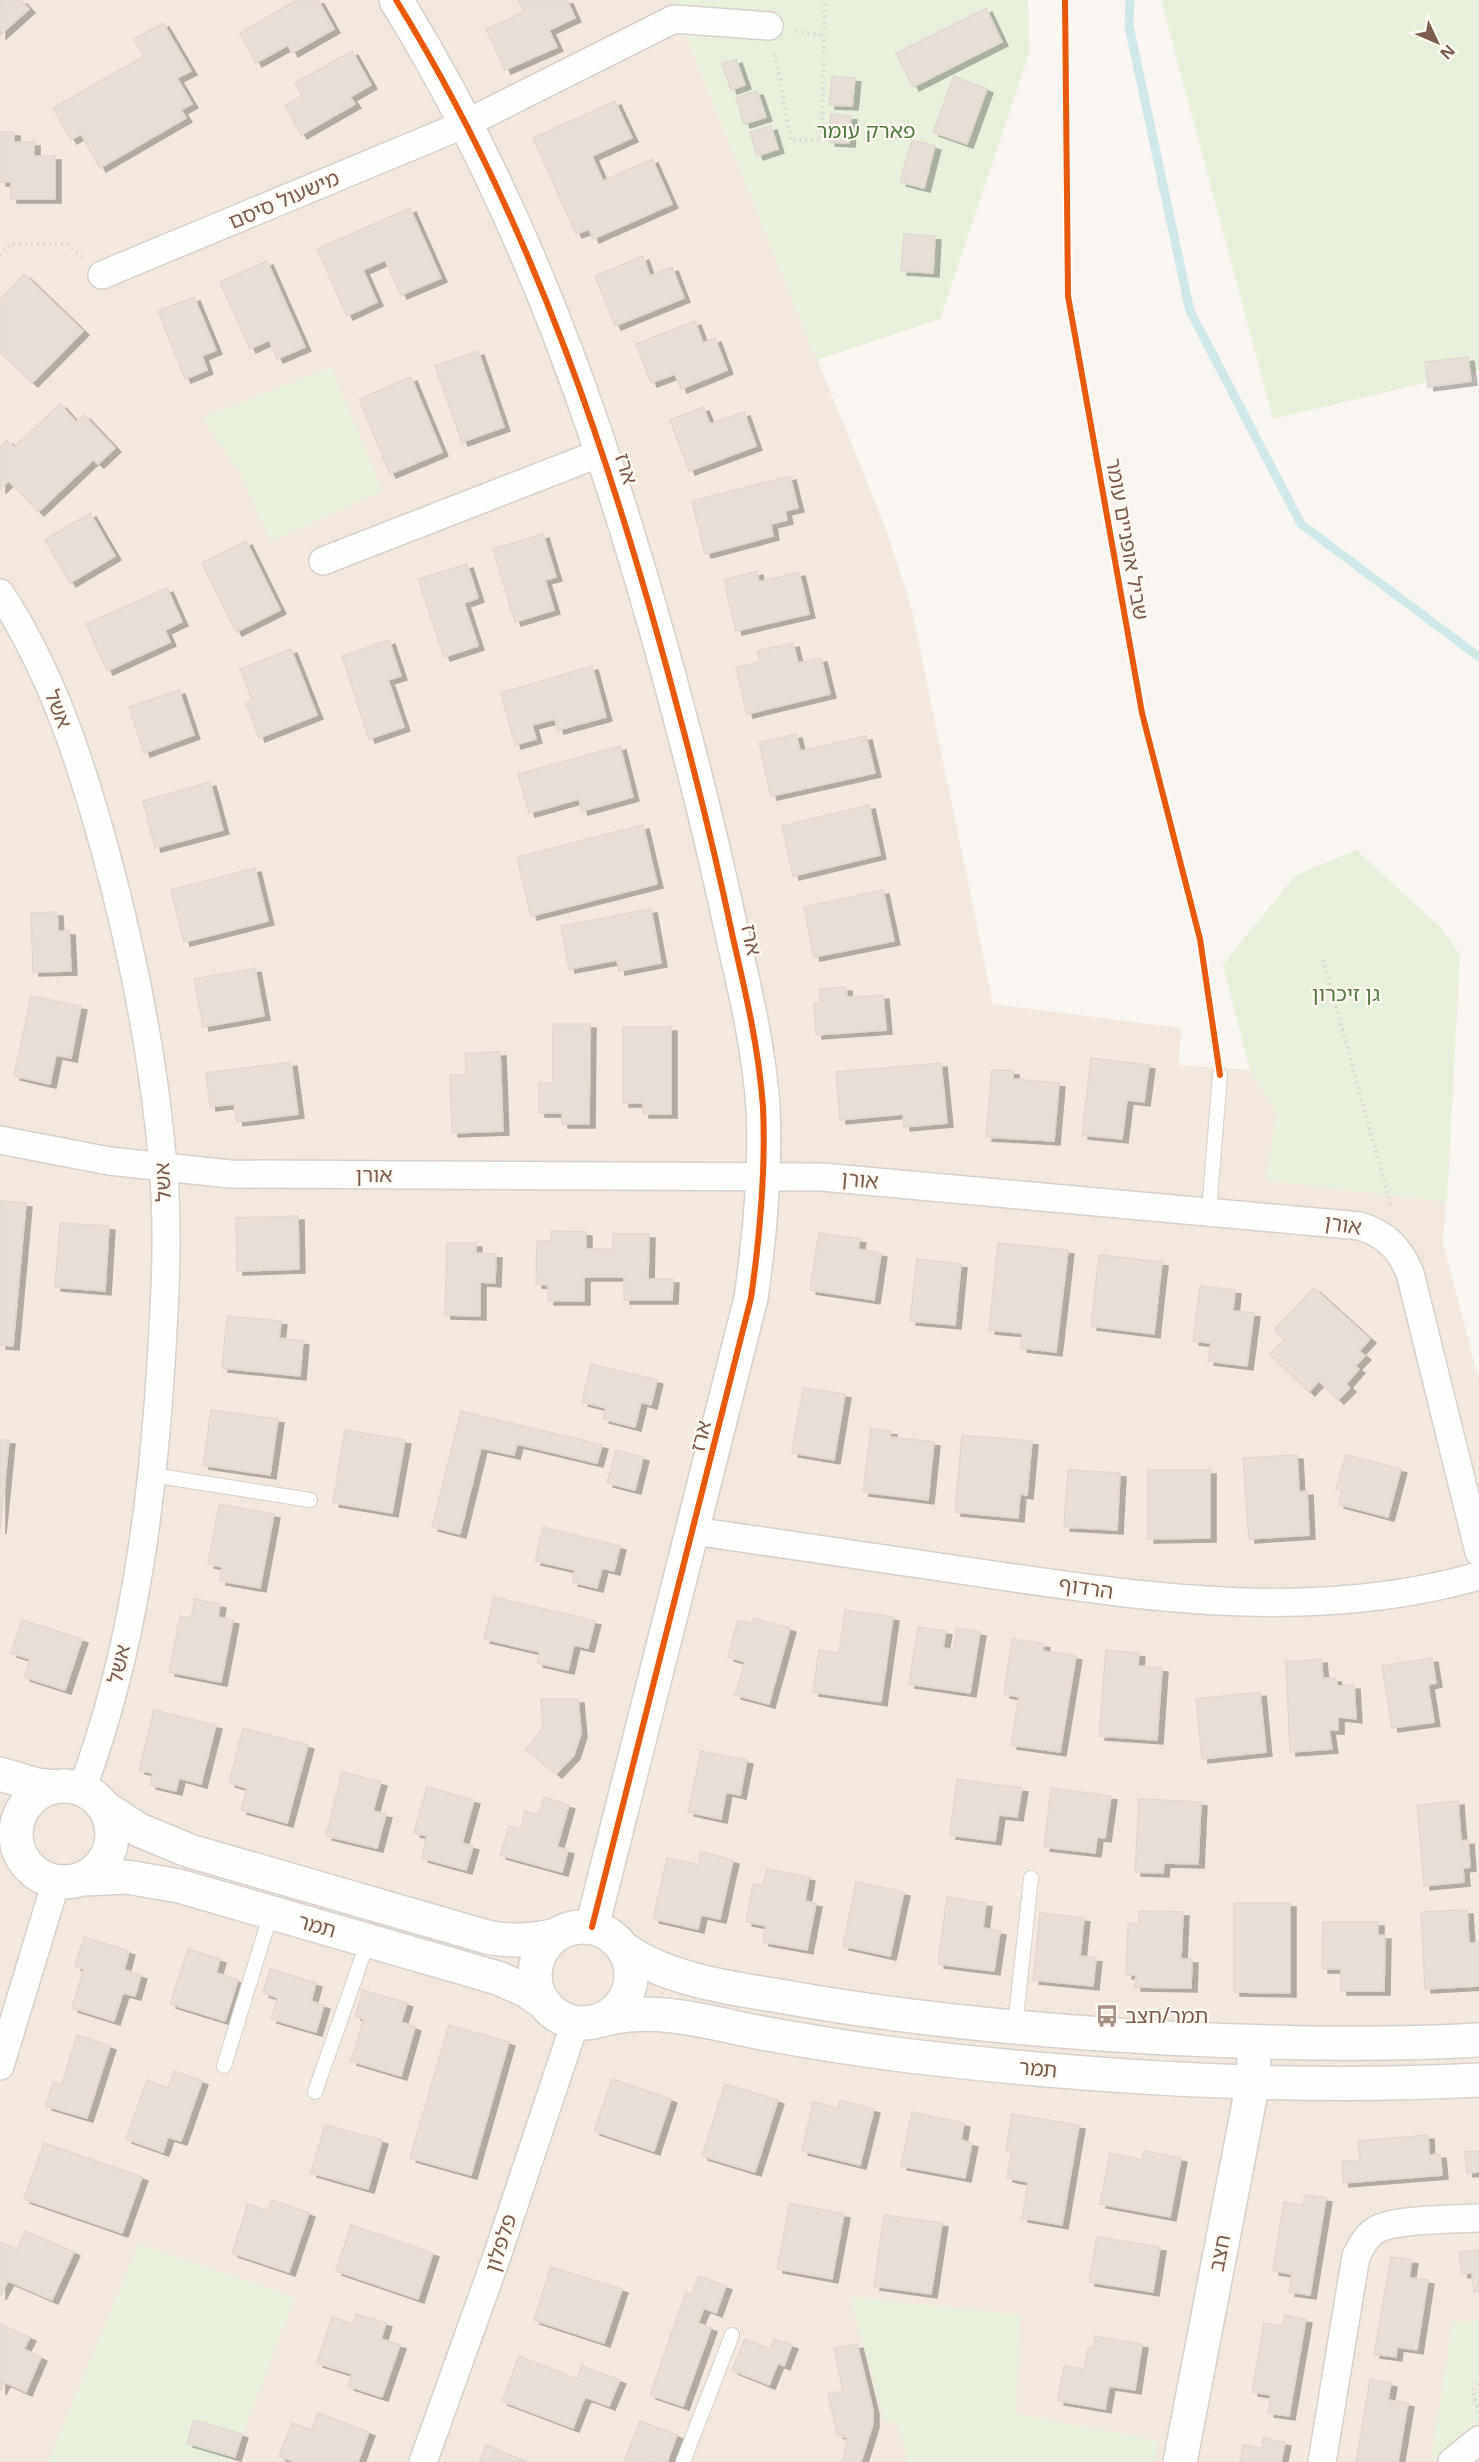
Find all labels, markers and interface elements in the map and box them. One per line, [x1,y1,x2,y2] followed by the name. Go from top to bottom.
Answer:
[1407,12,1467,72] north arrow
[1435,40,1460,65] text: N
[816,116,916,144] park label: פארק עומר
[224,163,344,235] street label: מישעול סיסם
[609,450,645,488] street label: ארז
[1100,456,1156,622] street label: שביל אופניים עומר
[39,685,79,732] street label: אשל
[735,922,769,958] street label: ארז
[1312,979,1380,1007] park label: גן זיכרון
[355,1160,393,1188] street label: אורן
[147,1162,177,1202] street label: אשל
[840,1163,880,1195] street label: אורן
[1323,1207,1364,1241] street label: אורן
[683,1417,717,1454] street label: ארז
[1057,1569,1115,1605] street label: הרדוף
[100,1642,136,1686] street label: אשל
[295,1906,340,1944] street label: תמר
[1125,2001,1208,2029] place label: תמר/חצב
[1094,2003,1120,2029] bus stop icon: תמר/חצב
[1018,2052,1058,2084] street label: תמר
[478,2210,523,2275] street label: פלפלון
[1202,2232,1236,2274] street label: חצב

